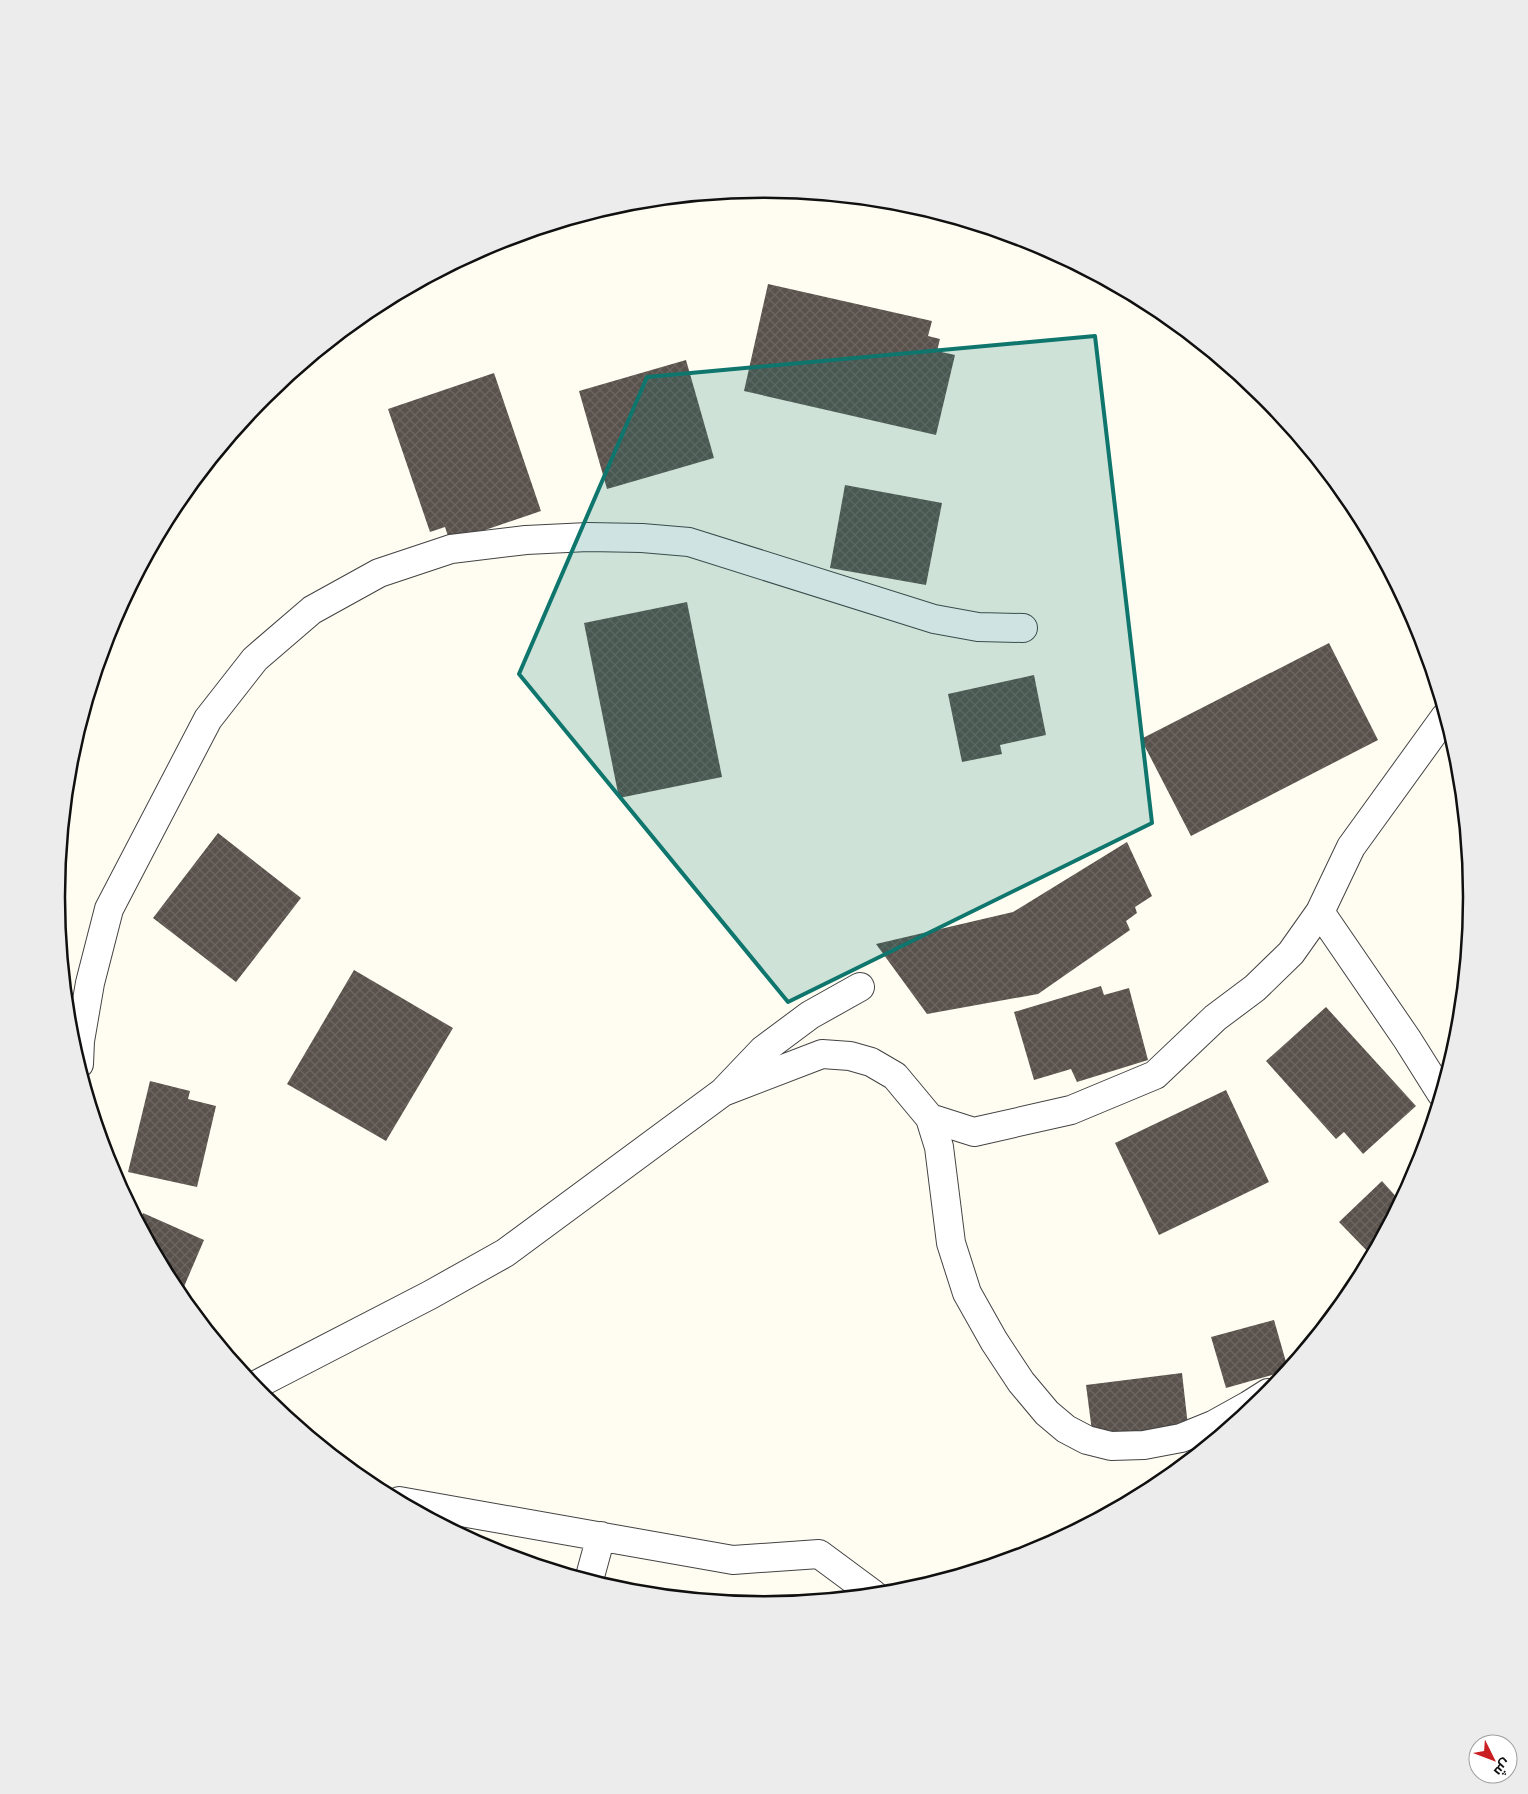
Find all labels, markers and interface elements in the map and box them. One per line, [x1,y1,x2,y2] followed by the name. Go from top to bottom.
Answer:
[1468,1734,1518,1784] north arrow
[1490,1755,1515,1780] text: ش

